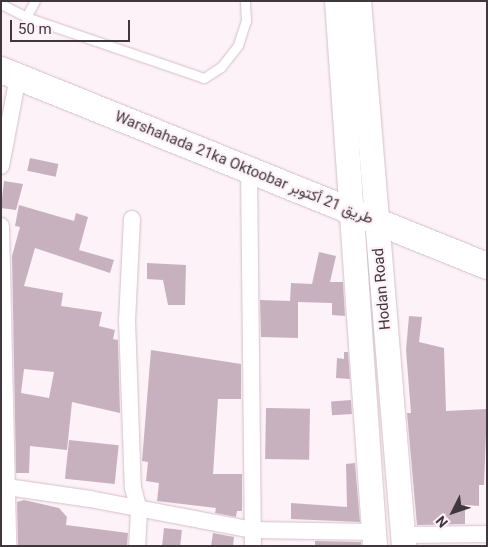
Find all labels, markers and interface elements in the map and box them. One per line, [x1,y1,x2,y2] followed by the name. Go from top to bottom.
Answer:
[12,10,132,42] scale bar
[18,20,52,38] text: 50 m
[112,108,376,228] street label: Warshahada 21ka Oktoobar طريق 21 أكتوبر
[369,247,395,331] street label: Hodan Road
[428,487,478,537] north arrow
[432,513,451,531] text: N

